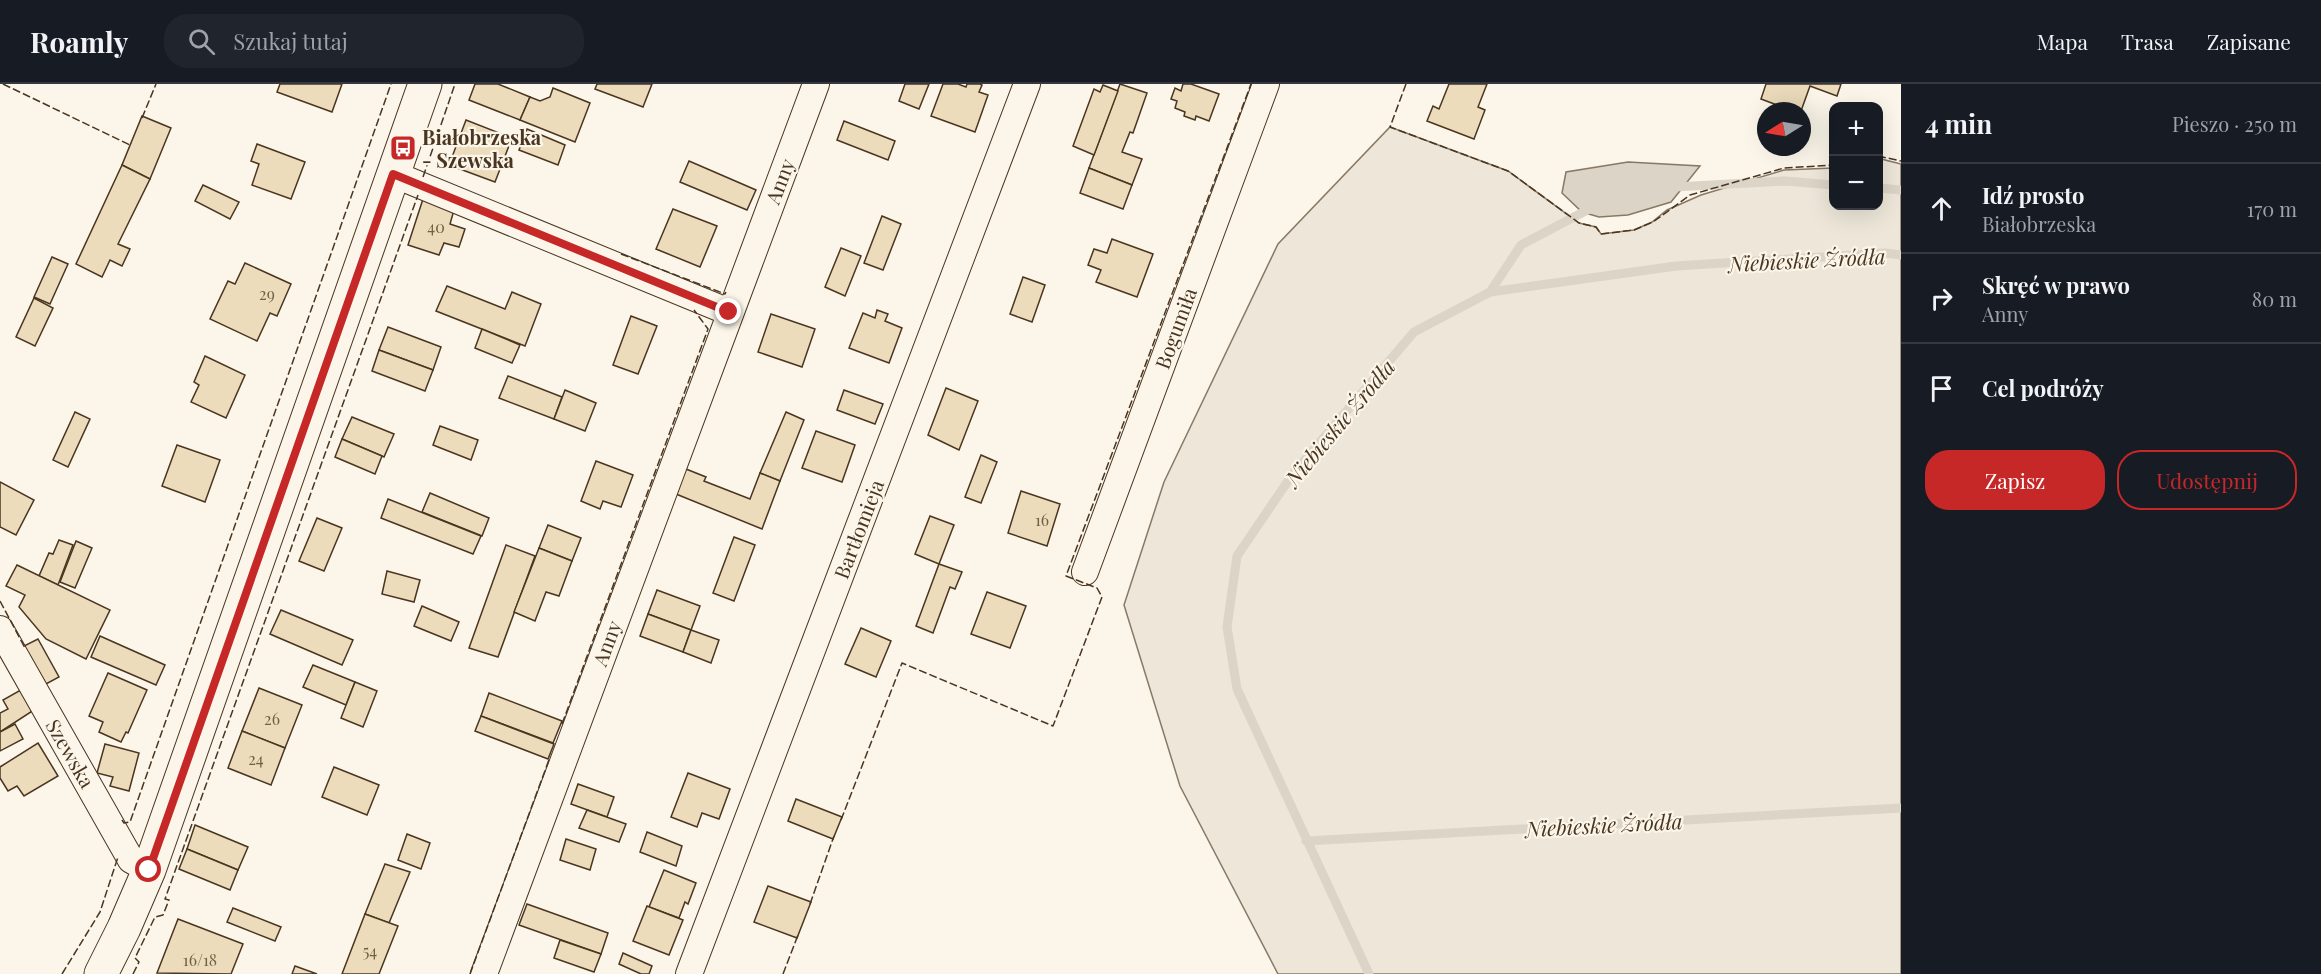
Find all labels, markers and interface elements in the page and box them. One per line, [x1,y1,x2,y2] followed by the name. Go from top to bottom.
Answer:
[164,14,584,68] search box
[30,23,128,60] text: Roamly
[185,25,218,58] icon: search
[233,26,348,56] text: Szukaj tutaj
[2037,27,2088,55] text: Mapa
[2121,27,2174,55] text: Trasa
[2207,27,2291,55] text: Zapisane
[1757,102,1811,156] north arrow
[1829,102,1883,210] map controls
[1829,102,1883,156] button: +
[1925,106,1992,141] text: 4 min
[2172,110,2297,137] text: Pieszo · 250 m
[422,123,542,173] place label: Białobrzeska - Szewska
[388,133,418,163] bus stop icon: Białobrzeska - Szewska
[758,155,800,208] street label: Anny
[1829,156,1883,210] button: −
[1982,180,2084,210] text: Idź prosto
[1925,192,1958,225] icon: ahead
[2247,195,2297,222] text: 170 m
[1982,210,2096,237] text: Białobrzeska
[427,216,445,237] house number: 40
[1726,241,1886,277] water label: Niebieskie Źródła
[1982,270,2130,300] text: Skręć w prawo
[1925,282,1958,315] icon: right
[259,283,275,304] house number: 29
[1148,283,1202,373] street label: Bogumiła
[2252,285,2297,312] text: 80 m
[715,298,741,324] route end
[1982,300,2028,327] text: Anny
[1276,353,1400,493] water label: Niebieskie Źródła
[1925,372,1958,405] icon: arrive
[1982,373,2104,403] text: Cel podróży
[1925,450,2105,510] button: Zapisz
[2117,450,2297,510] button: Udostępnij
[827,476,889,582] street label: Bartłomieja
[1035,509,1049,530] house number: 16
[585,617,627,670] street label: Anny
[264,708,280,729] house number: 26
[40,714,102,792] street label: Szewska
[248,748,264,769] house number: 24
[1523,806,1683,842] water label: Niebieskie Żródła
[135,856,161,882] route start
[363,940,377,961] house number: 54
[183,949,217,970] house number: 16/18

